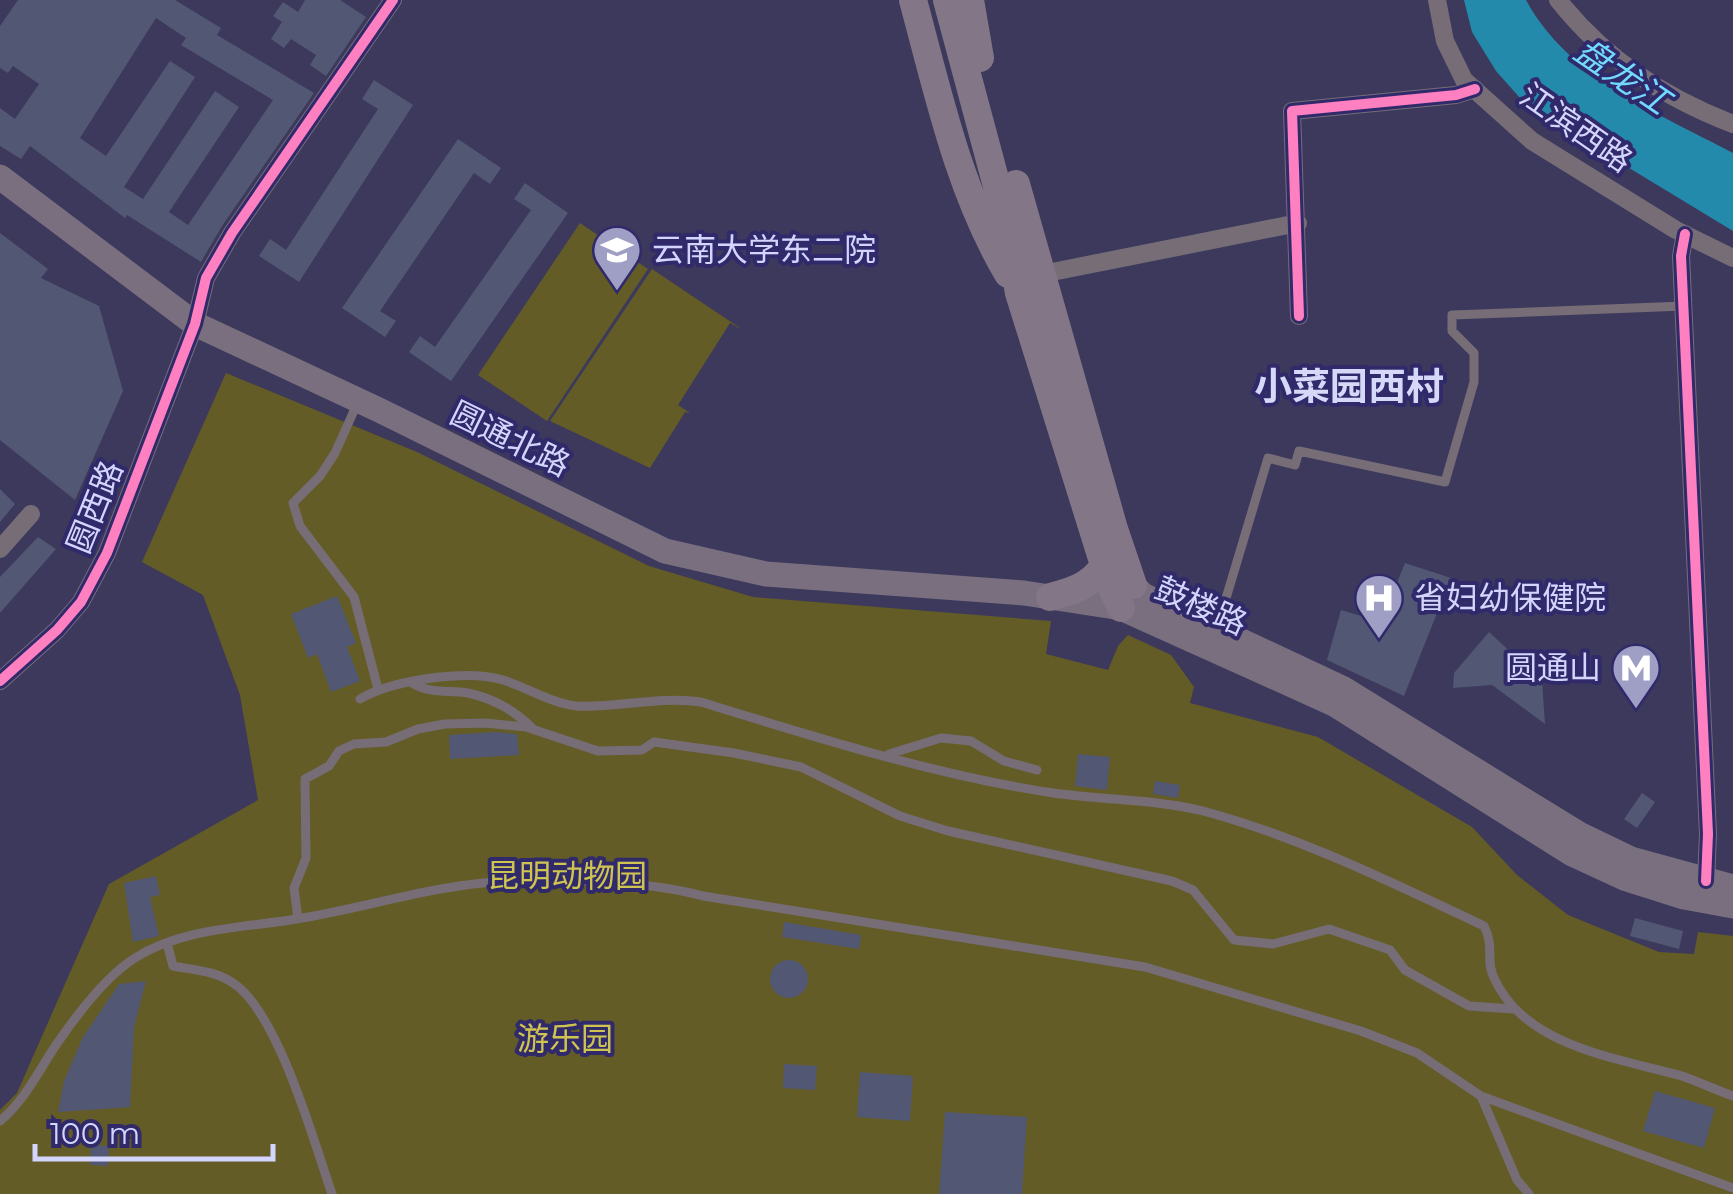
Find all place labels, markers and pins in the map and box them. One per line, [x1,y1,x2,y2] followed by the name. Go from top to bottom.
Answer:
[591,224,643,292] school or university icon: 云南大学东二院
[652,230,876,269] place label: 云南大学东二院
[1353,572,1405,640] hospital icon: 省妇幼保健院
[1414,578,1606,617] place label: 省妇幼保健院
[1610,642,1662,710] metro station icon: 圆通山
[1505,648,1601,687] place label: 圆通山

